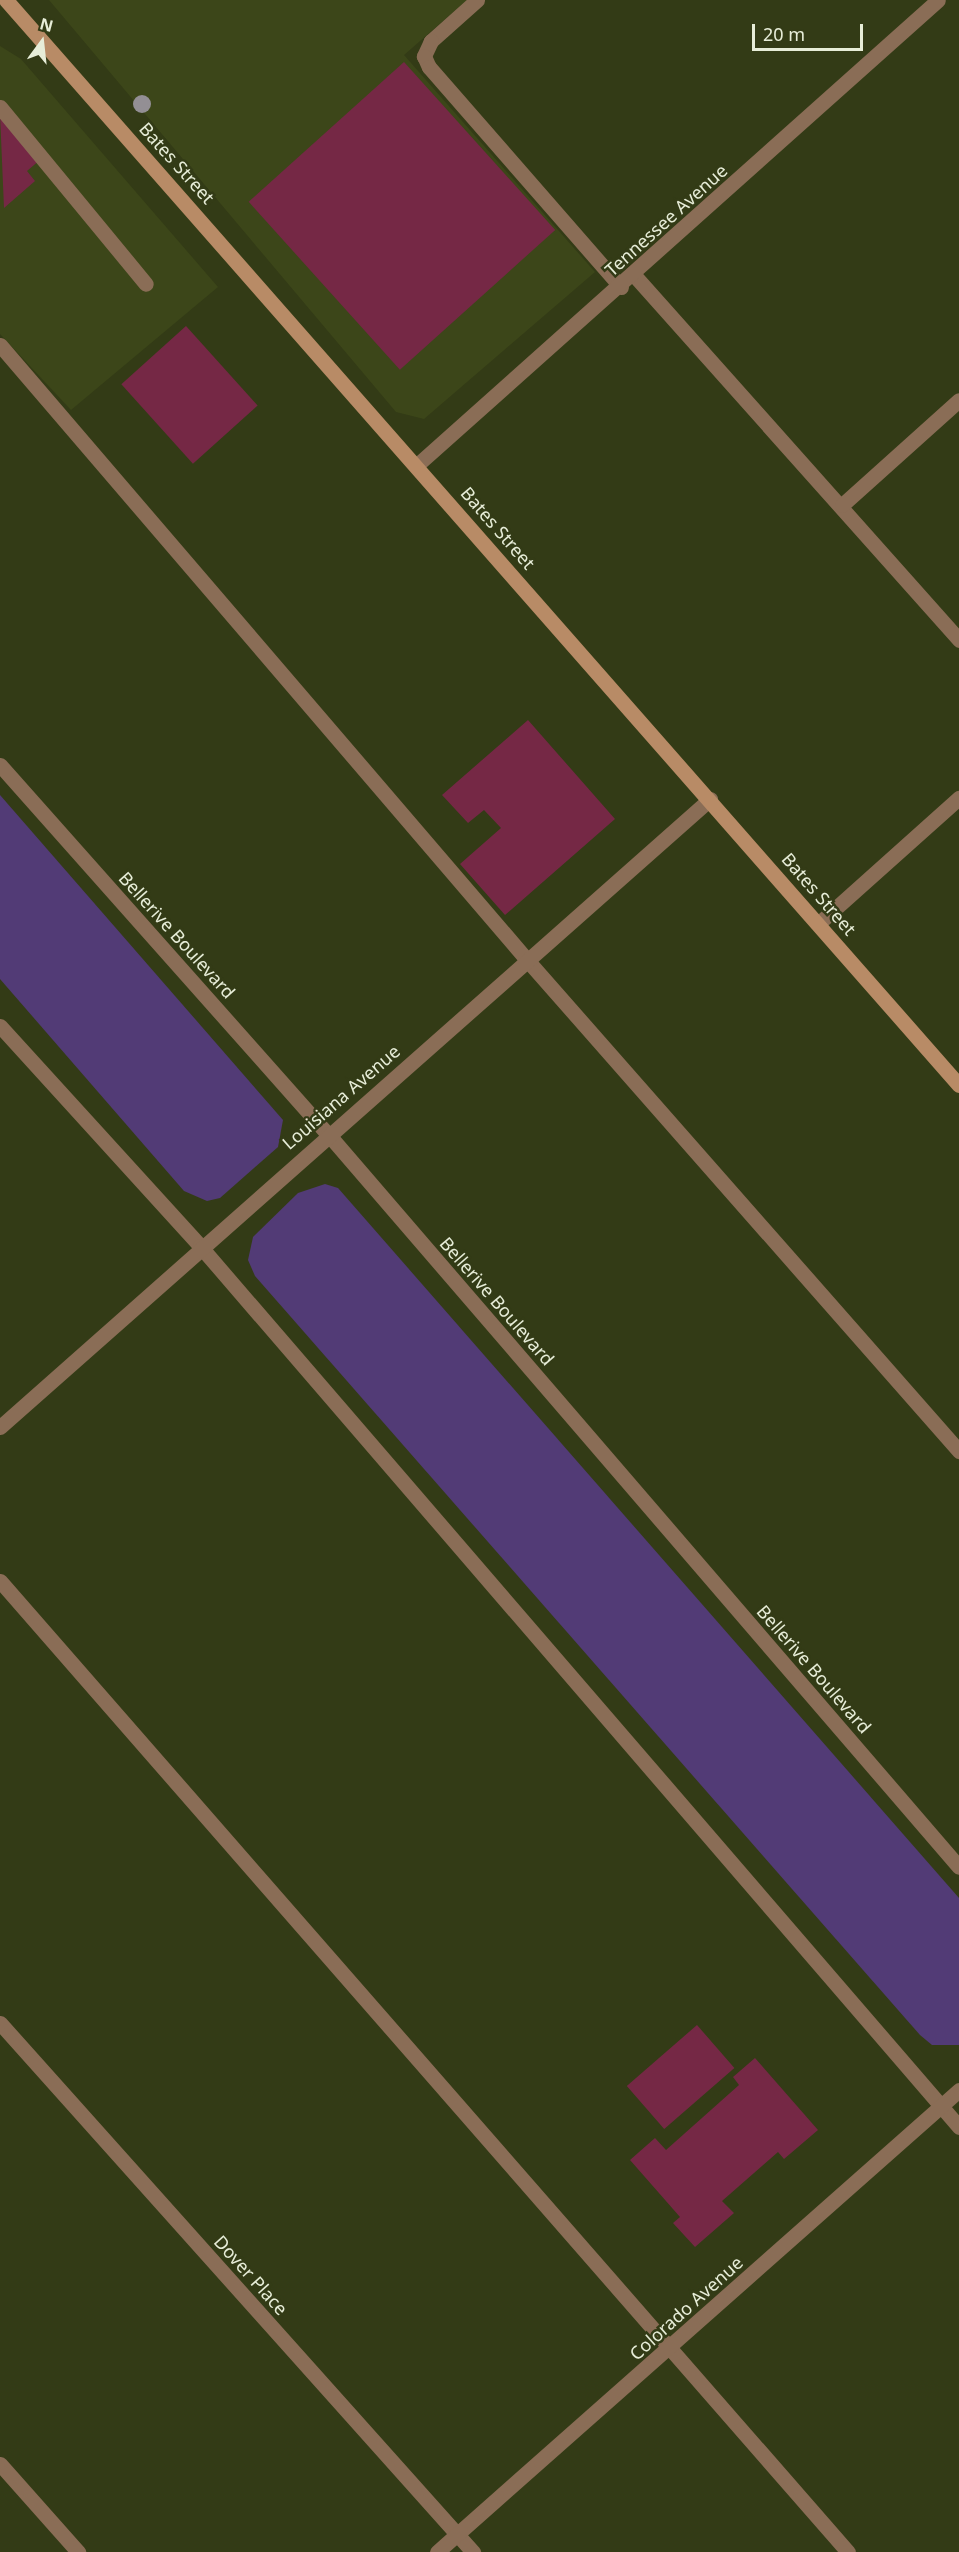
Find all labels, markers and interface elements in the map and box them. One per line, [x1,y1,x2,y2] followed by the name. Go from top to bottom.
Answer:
[12,12,72,72] north arrow
[38,12,56,37] text: N
[755,12,866,50] scale bar
[763,22,805,46] text: 20 m
[135,118,219,208] street label: Bates Street
[601,160,731,280] street label: Tennessee Avenue
[456,482,540,574] street label: Bates Street
[777,848,861,940] street label: Bates Street
[114,867,240,1003] street label: Bellerive Boulevard
[278,1040,404,1154] street label: Louisiana Avenue
[435,1232,559,1370] street label: Bellerive Boulevard
[752,1600,876,1738] street label: Bellerive Boulevard
[210,2231,292,2319] street label: Dover Place
[625,2252,747,2364] street label: Colorado Avenue

